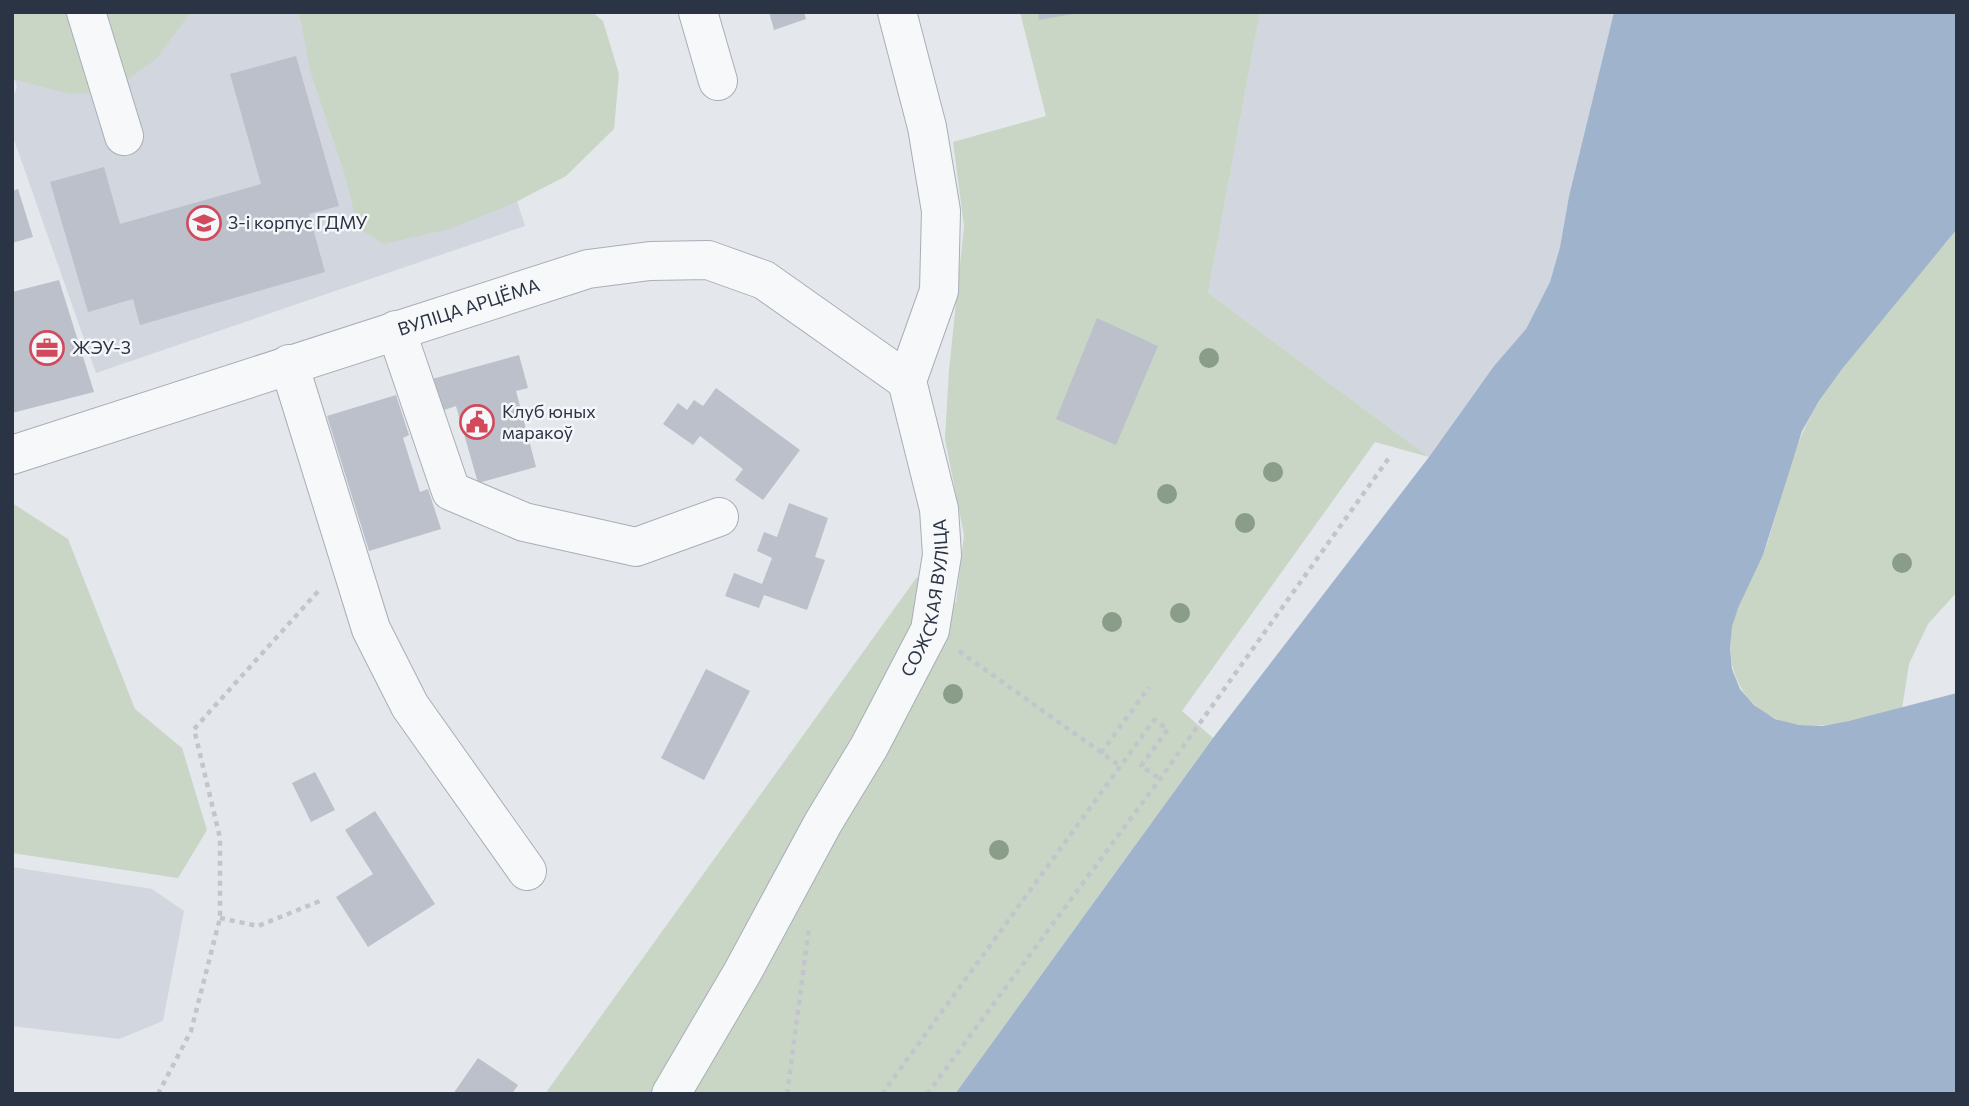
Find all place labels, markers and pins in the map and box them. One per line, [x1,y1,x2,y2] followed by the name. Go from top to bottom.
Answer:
[185,204,223,242] school or university icon: 3-і корпус ГДМУ
[228,211,368,233] place label: 3-і корпус ГДМУ
[28,329,66,367] office icon: ЖЭУ-3
[72,336,131,358] place label: ЖЭУ-3
[502,400,596,443] place label: Клуб юных маракоў
[458,403,496,441] public building icon: Клуб юных маракоў

